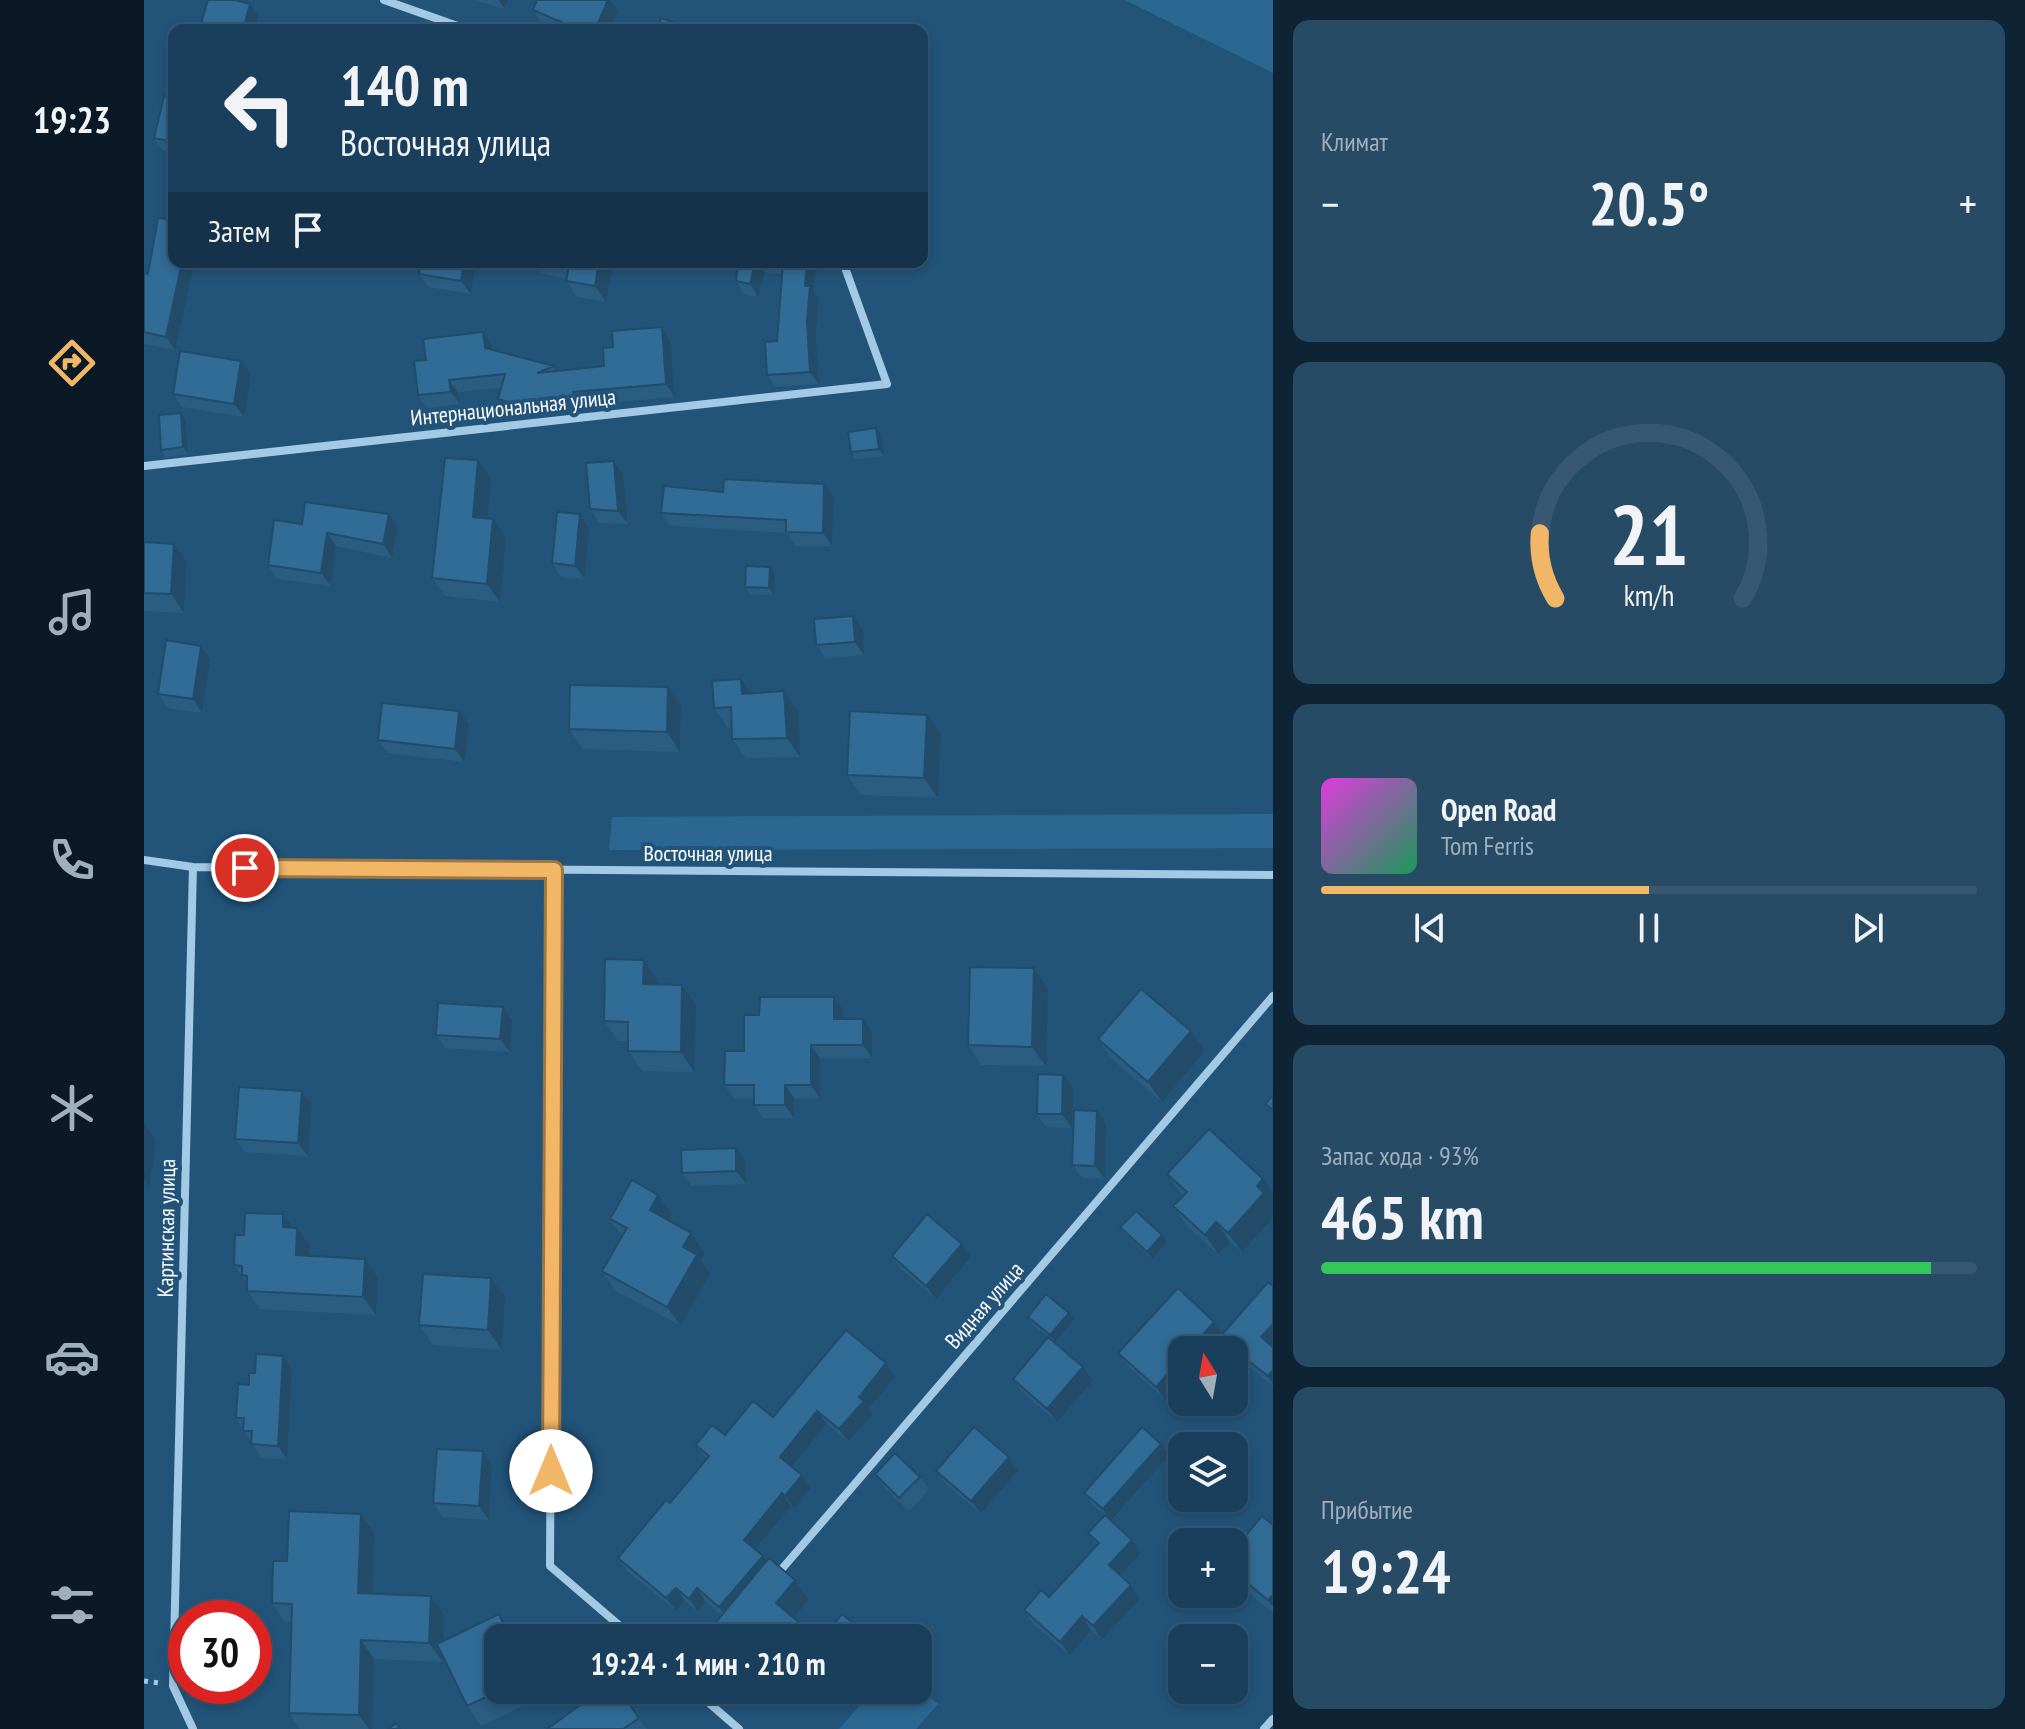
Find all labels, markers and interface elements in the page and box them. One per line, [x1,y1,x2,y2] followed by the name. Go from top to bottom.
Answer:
[340,49,469,121] text: 140 m
[208,56,312,160] icon: left
[33,96,111,143] text: 19:23
[340,119,551,166] text: Восточная улица
[1321,125,1388,158] text: Климат
[1589,164,1709,242] text: 20.5°
[1321,175,1339,232] text: −
[1959,175,1977,232] text: +
[286,208,330,252] icon: arrive
[208,211,270,250] text: Затем
[44,335,100,391] icon: directions
[409,382,617,432] street label: Интернациональная улица
[1609,479,1689,587] text: 21
[1624,577,1674,614] text: km/h
[44,584,100,640] icon: music
[1441,790,1556,829] text: Open Road
[1441,829,1534,862] text: Tom Ferris
[44,832,100,888] icon: phone
[211,834,279,902] pin
[643,839,773,867] street label: Восточная улица
[223,846,267,890] icon: arrive
[1408,906,1452,950] icon: previous
[1627,906,1671,950] icon: pause
[1846,906,1890,950] icon: next
[44,1080,100,1136] icon: climate
[1321,1139,1479,1172] text: Запас хода · 93%
[151,1158,181,1298] street label: Картинская улица
[1321,1178,1484,1256] text: 465 km
[939,1256,1029,1354] street label: Видная улица
[44,1329,100,1385] icon: car
[1168,1336,1248,1416] north arrow
[1168,1336,1248,1704] map controls
[509,1429,593,1513] position arrow
[1168,1432,1248,1512] button: layers
[1321,1493,1413,1526] text: Прибытие
[1168,1528,1248,1608] button: +
[1321,1532,1451,1610] text: 19:24
[44,1577,100,1633] icon: filters
[168,1600,272,1704] speed limit sign: 30
[1168,1624,1248,1704] button: −
[590,1644,826,1683] text: 19:24 · 1 мин · 210 m

